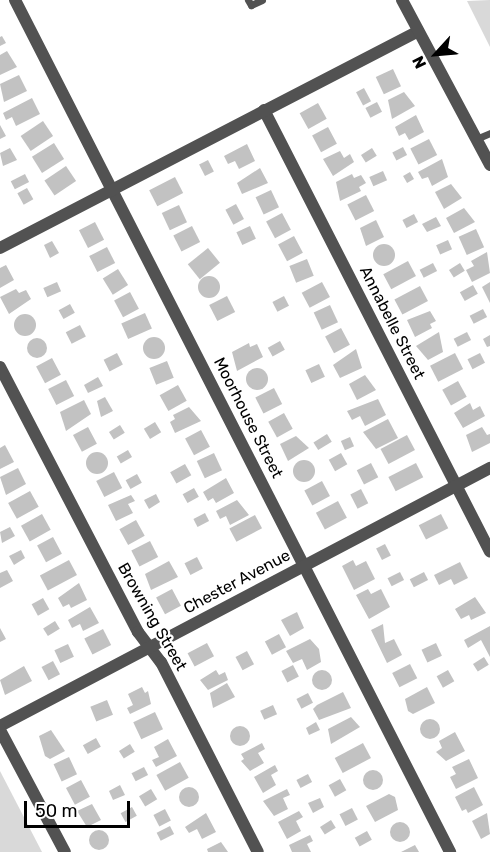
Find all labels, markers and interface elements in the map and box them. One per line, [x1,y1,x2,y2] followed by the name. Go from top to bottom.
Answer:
[406,24,466,84] north arrow
[408,53,430,71] text: N
[355,263,429,383] street label: Annabelle Street
[209,354,287,482] street label: Moorhouse Street
[180,546,294,618] street label: Chester Avenue
[113,560,191,674] street label: Browning Street
[27,789,134,827] scale bar
[35,800,78,822] text: 50 m

